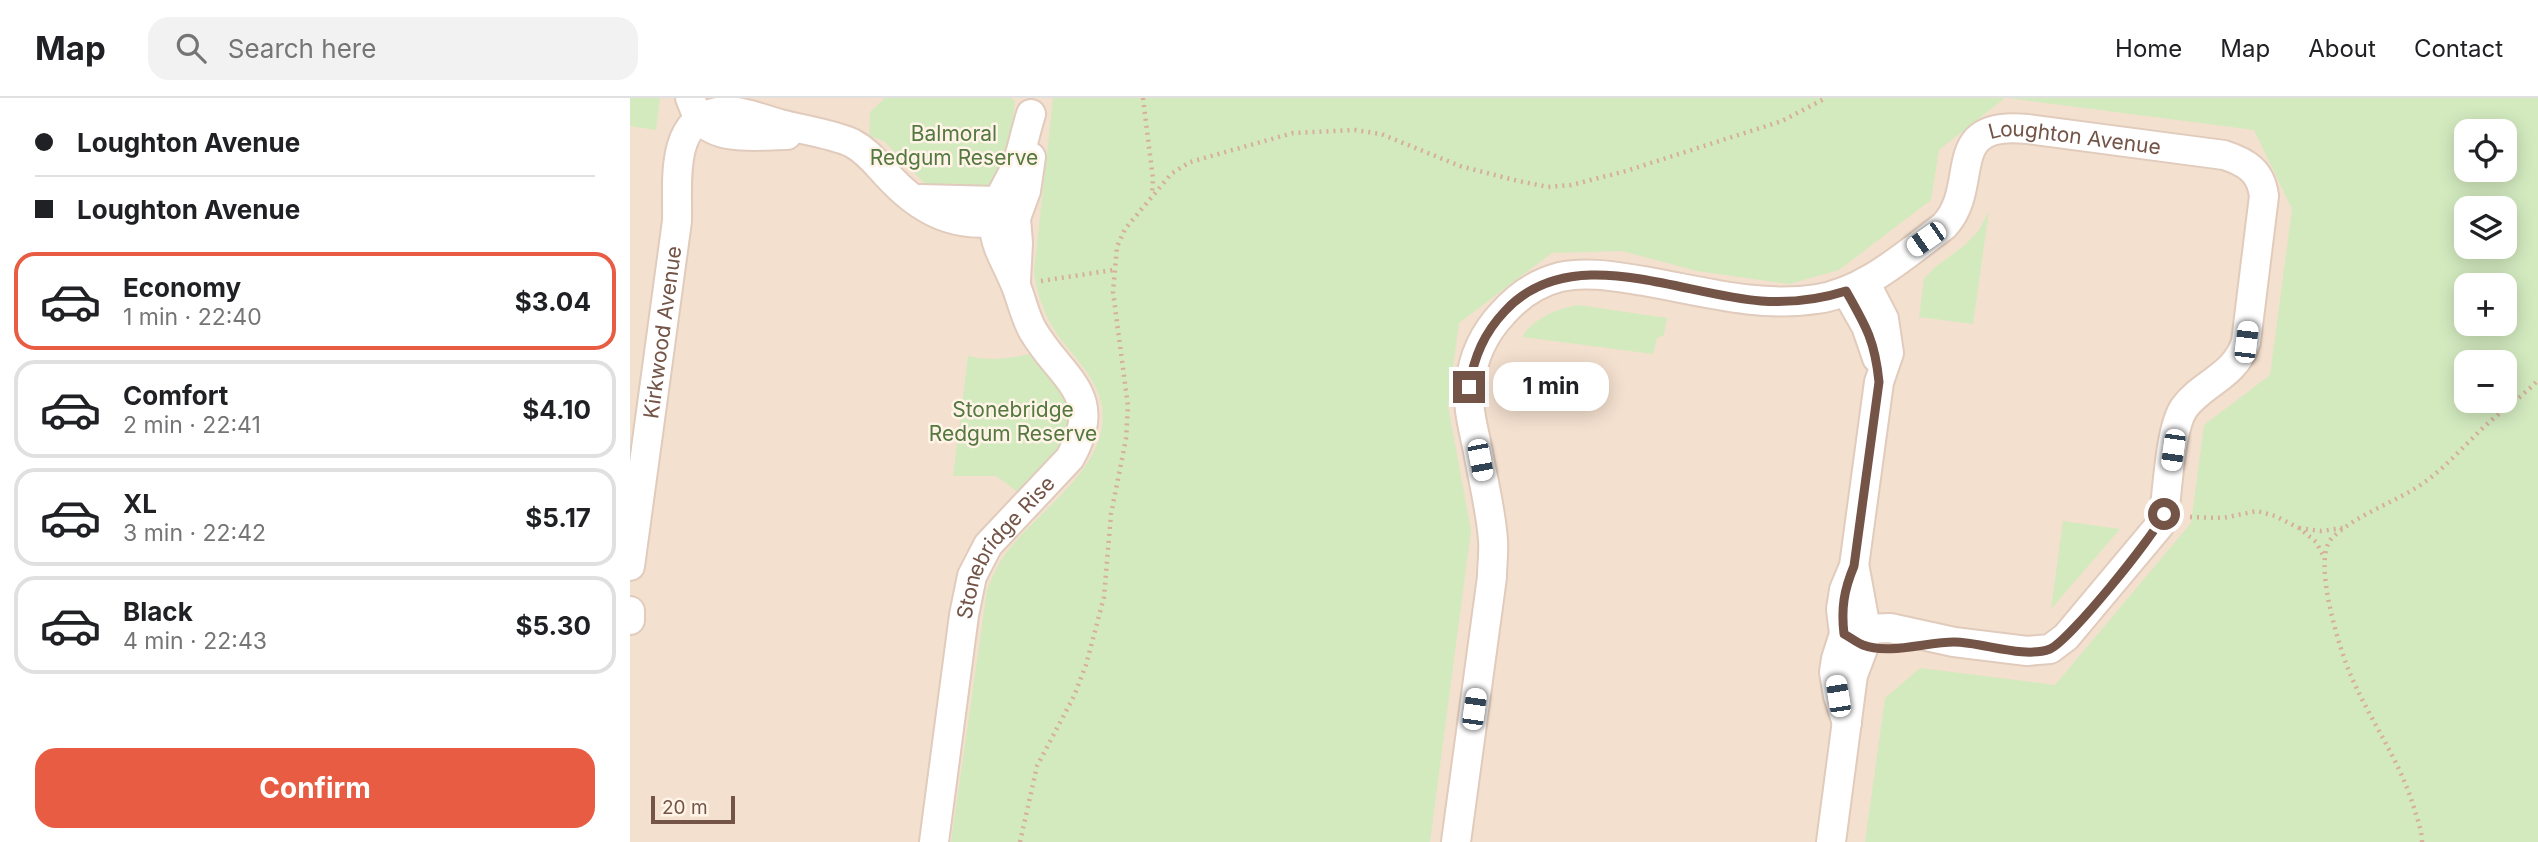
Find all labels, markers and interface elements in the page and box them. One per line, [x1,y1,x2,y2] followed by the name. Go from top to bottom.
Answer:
[148,17,638,80] search box
[35,28,106,68] text: Map
[172,29,210,67] icon: search
[228,33,376,64] text: Search here
[2115,34,2182,63] text: Home
[2220,34,2270,63] text: Map
[2308,34,2376,63] text: About
[2414,34,2503,63] text: Contact
[1985,115,2162,159] street label: Loughton Avenue
[2454,119,2517,413] map controls
[2454,119,2517,182] button: locate
[870,121,1038,170] park label: Balmoral Redgum Reserve
[77,127,300,158] text: Loughton Avenue
[77,194,300,225] text: Loughton Avenue
[2454,196,2517,259] button: layers
[1903,218,1950,260] car
[638,244,686,420] street label: Kirkwood Avenue
[39,270,102,333] icon: car
[123,272,241,303] text: Economy
[2454,273,2517,336] button: +
[515,286,591,317] text: $3.04
[123,303,262,331] text: 1 min · 22:40
[2234,320,2259,364] car
[2454,350,2517,413] button: −
[1494,362,1609,412] callout: 1 min
[1453,371,1485,403] route end
[1523,372,1579,400] text: 1 min
[39,378,102,441] icon: car
[123,380,228,411] text: Comfort
[522,394,591,425] text: $4.10
[929,397,1097,446] park label: Stonebridge Redgum Reserve
[123,411,261,439] text: 2 min · 22:41
[2160,428,2187,472] car
[1466,437,1495,483] car
[951,470,1060,621] street label: Stonebridge Rise
[39,486,102,549] icon: car
[123,488,157,519] text: XL
[2148,498,2180,530] route start
[525,502,591,533] text: $5.17
[123,519,266,547] text: 3 min · 22:42
[39,594,102,657] icon: car
[123,596,193,627] text: Black
[516,610,591,641] text: $5.30
[123,627,267,655] text: 4 min · 22:43
[1825,674,1852,718] car
[1461,687,1488,731] car
[35,748,595,828] button: Confirm
[651,793,735,825] scale bar
[662,796,708,819] text: 20 m

